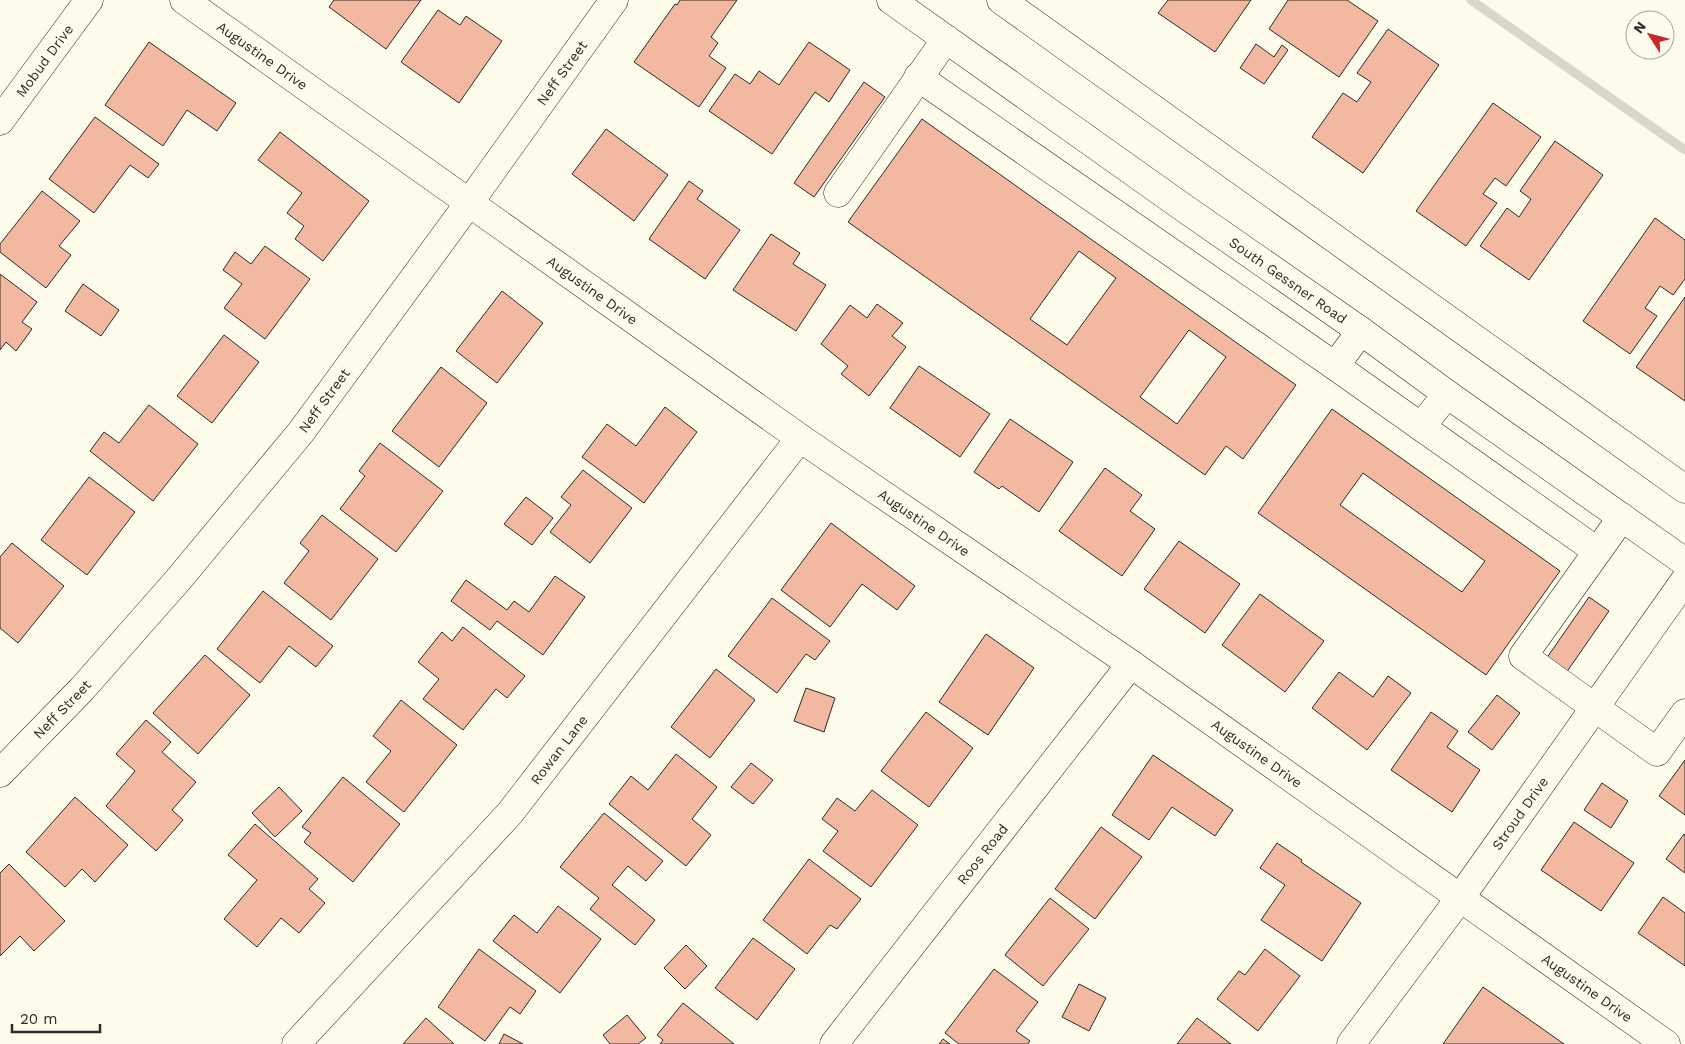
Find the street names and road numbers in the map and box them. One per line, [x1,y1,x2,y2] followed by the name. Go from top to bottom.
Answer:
[214,18,311,93] street label: Augustine Drive
[12,21,76,100] street label: Mobud Drive
[533,37,591,108] street label: Neff Street
[1226,234,1350,327] street label: South Gessner Road
[544,253,641,328] street label: Augustine Drive
[295,365,353,436] street label: Neff Street
[875,486,973,560] street label: Augustine Drive
[30,677,94,742] street label: Neff Street
[527,712,591,787] street label: Rowan Lane
[1209,716,1305,791] street label: Augustine Drive
[1489,774,1551,853] street label: Stroud Drive
[954,821,1011,888] street label: Roos Road
[1539,950,1635,1025] street label: Augustine Drive

